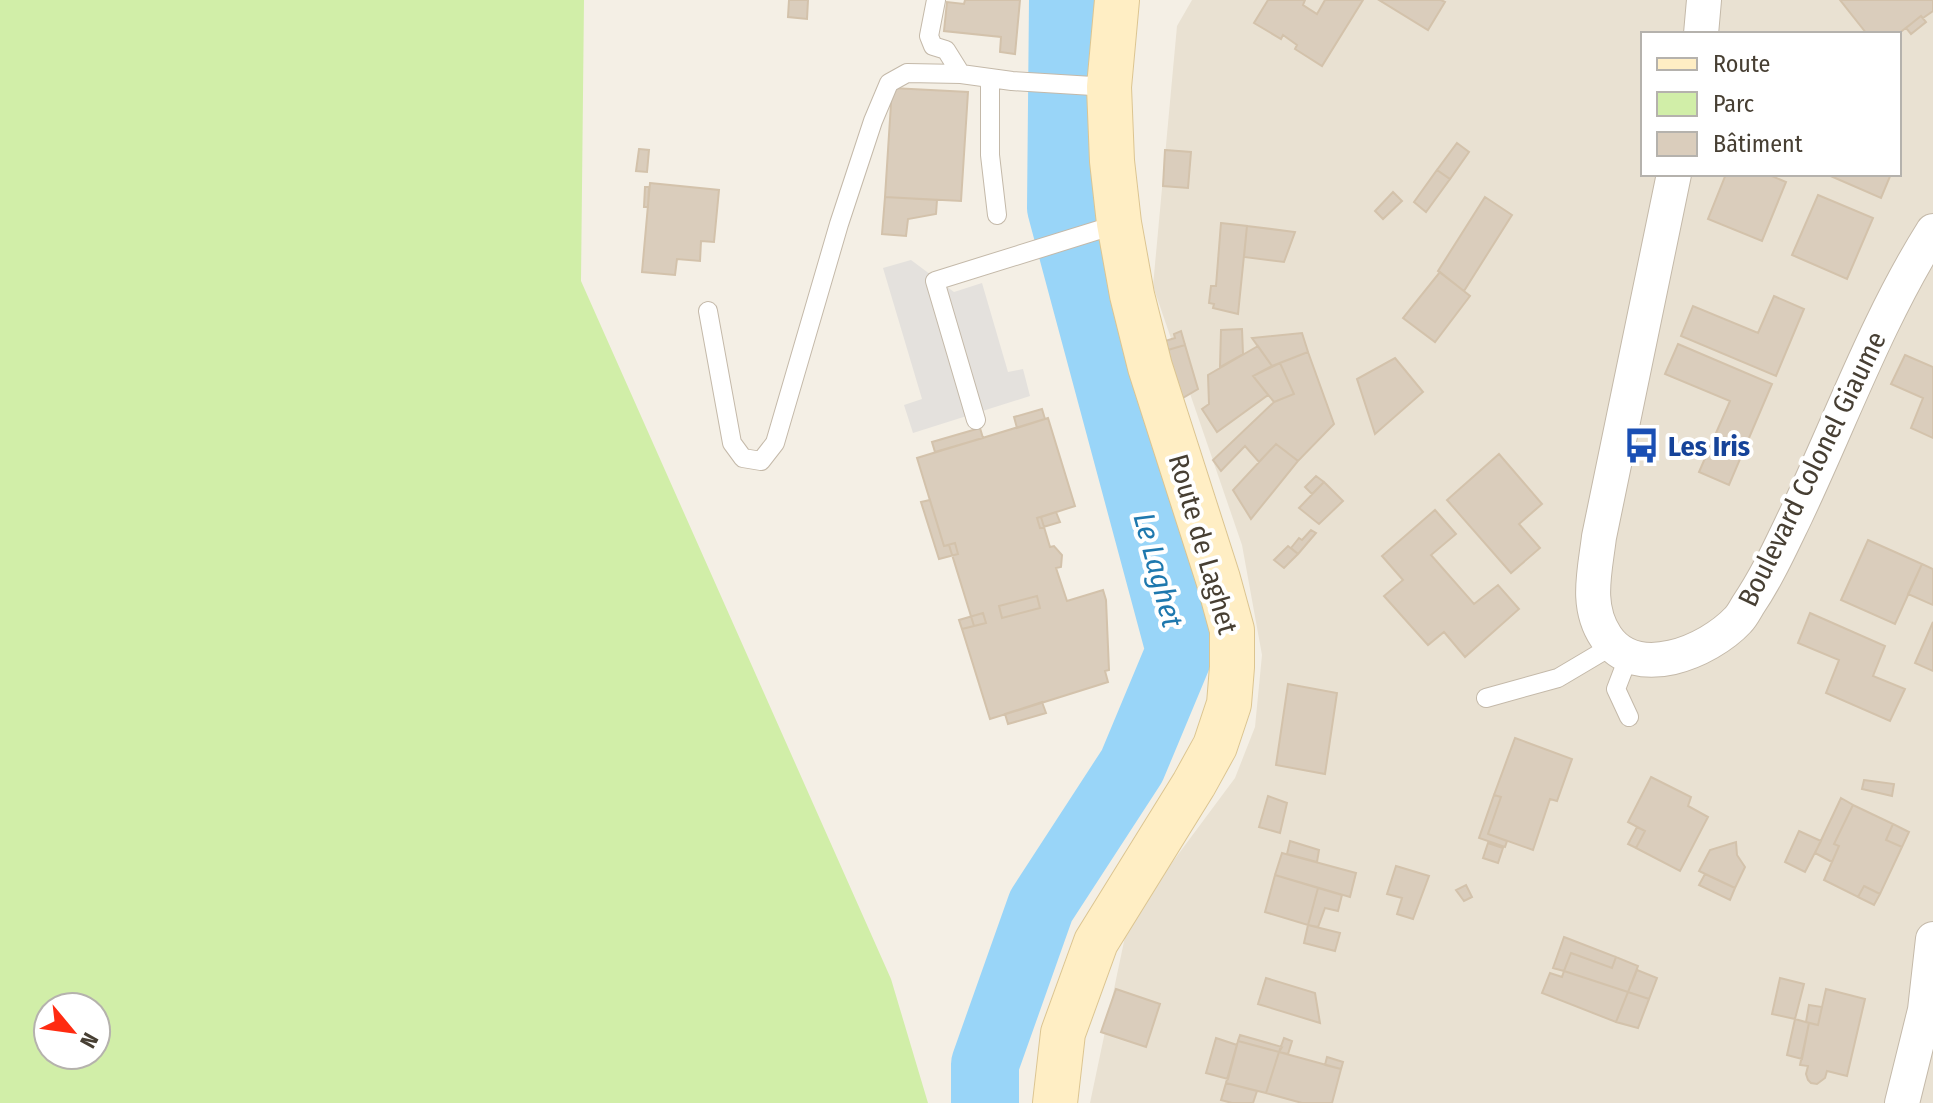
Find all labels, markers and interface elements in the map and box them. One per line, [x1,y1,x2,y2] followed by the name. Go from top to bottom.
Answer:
[1641,32,1901,176] legend
[1713,50,1770,78] text: Route
[1713,90,1754,118] text: Parc
[1713,130,1803,158] text: Bâtiment
[1731,326,1893,612] street label: Boulevard Colonel Giaume
[1623,427,1661,465] bus stop icon: Les Iris
[1668,430,1750,463] place label: Les Iris
[1162,450,1245,638] street label: Route de Laghet
[1125,509,1191,631] water label: Le Laghet
[32,991,112,1071] north arrow
[74,1028,104,1053] text: N

